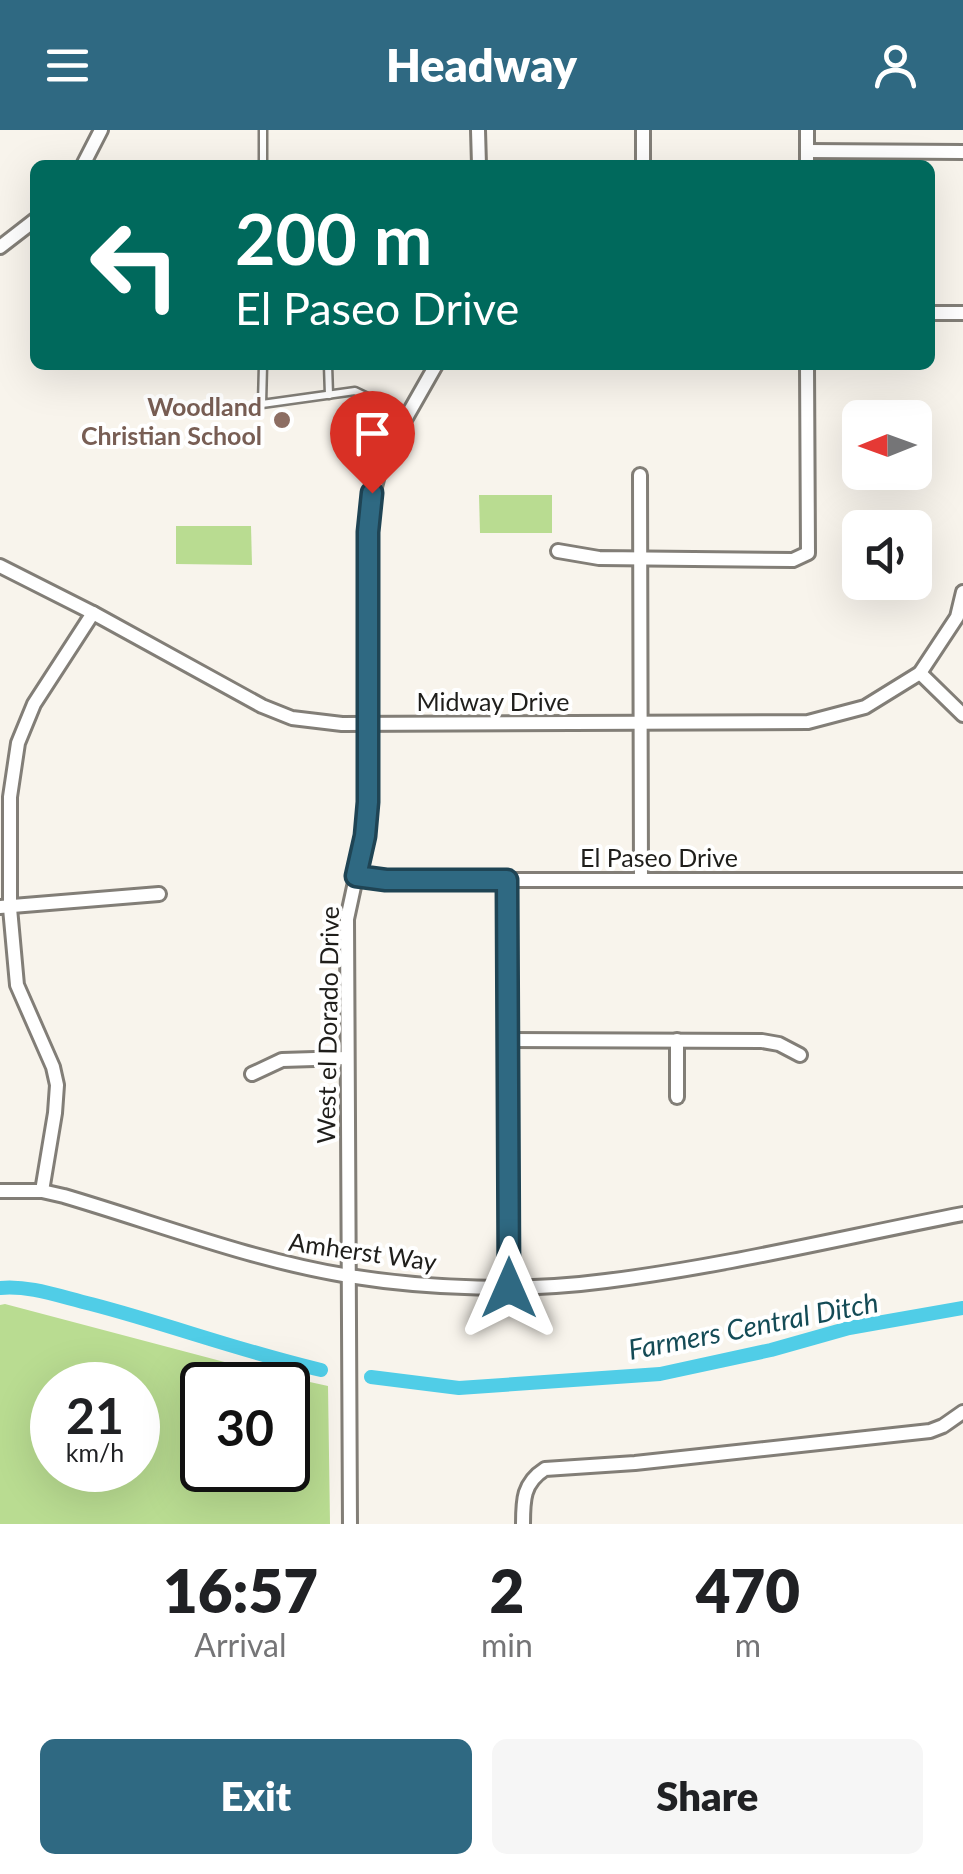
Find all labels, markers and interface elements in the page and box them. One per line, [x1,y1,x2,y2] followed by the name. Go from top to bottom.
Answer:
[40,38,95,93] icon: menu
[386,38,577,92] text: Headway
[868,38,923,93] icon: person
[235,196,432,280] text: 200 m
[70,200,200,330] icon: left
[235,281,519,335] text: El Paseo Drive
[81,391,262,450] place label: Woodland Christian School
[330,391,415,494] pin
[842,400,932,490] north arrow
[842,400,932,600] map controls
[345,406,400,461] icon: arrive
[271,409,293,431] marker: Woodland Christian School
[842,510,932,600] button: sound
[417,686,569,716] street label: Midway Drive
[580,842,738,872] street label: El Paseo Drive
[310,906,344,1144] street label: West el Dorado Drive
[287,1226,439,1276] street label: Amherst Way
[457,1236,561,1340] position arrow
[625,1284,881,1366] water label: Farmers Central Ditch
[180,1362,310,1492] speed limit sign: 30
[66,1385,124,1445] text: 21
[66,1437,124,1467] text: km/h
[163,1554,318,1626] text: 16:57
[489,1554,524,1626] text: 2
[696,1554,800,1626] text: 470
[194,1625,287,1664] text: Arrival
[481,1625,533,1664] text: min
[735,1625,761,1664] text: m
[40,1739,472,1854] button: Exit
[492,1739,923,1854] button: Share

